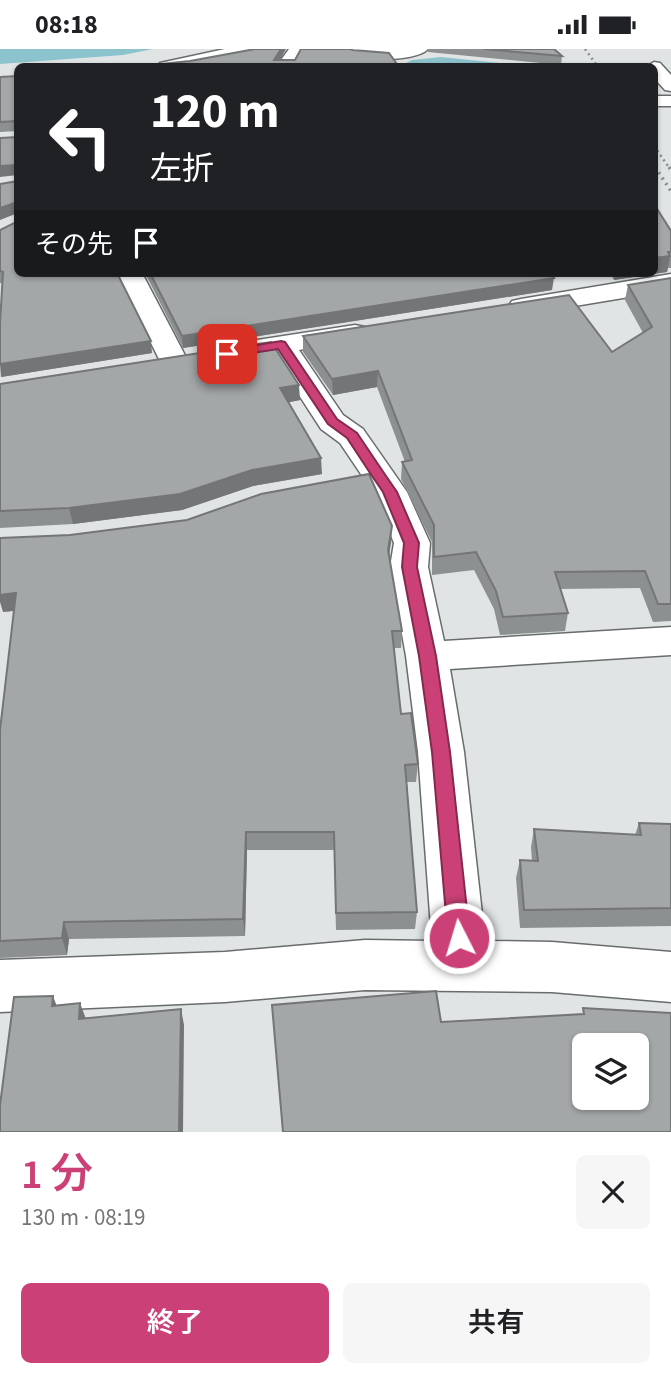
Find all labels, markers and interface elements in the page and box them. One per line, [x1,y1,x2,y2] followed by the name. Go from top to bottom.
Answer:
[35,6,98,43] text: 08:18
[150,77,279,147] text: 120 m
[35,91,126,182] icon: left
[150,146,214,192] text: 左折
[127,224,165,262] icon: arrive
[35,226,113,263] text: その先
[197,324,257,384] pin
[208,335,246,373] icon: arrive
[422,901,496,975] position arrow
[572,1033,649,1110] map controls
[572,1033,649,1110] button: layers
[21,1145,93,1205] text: 1 分
[576,1155,650,1229] button: close
[21,1201,145,1234] text: 130 m · 08:19
[21,1283,329,1363] button: 終了
[343,1283,650,1363] button: 共有

